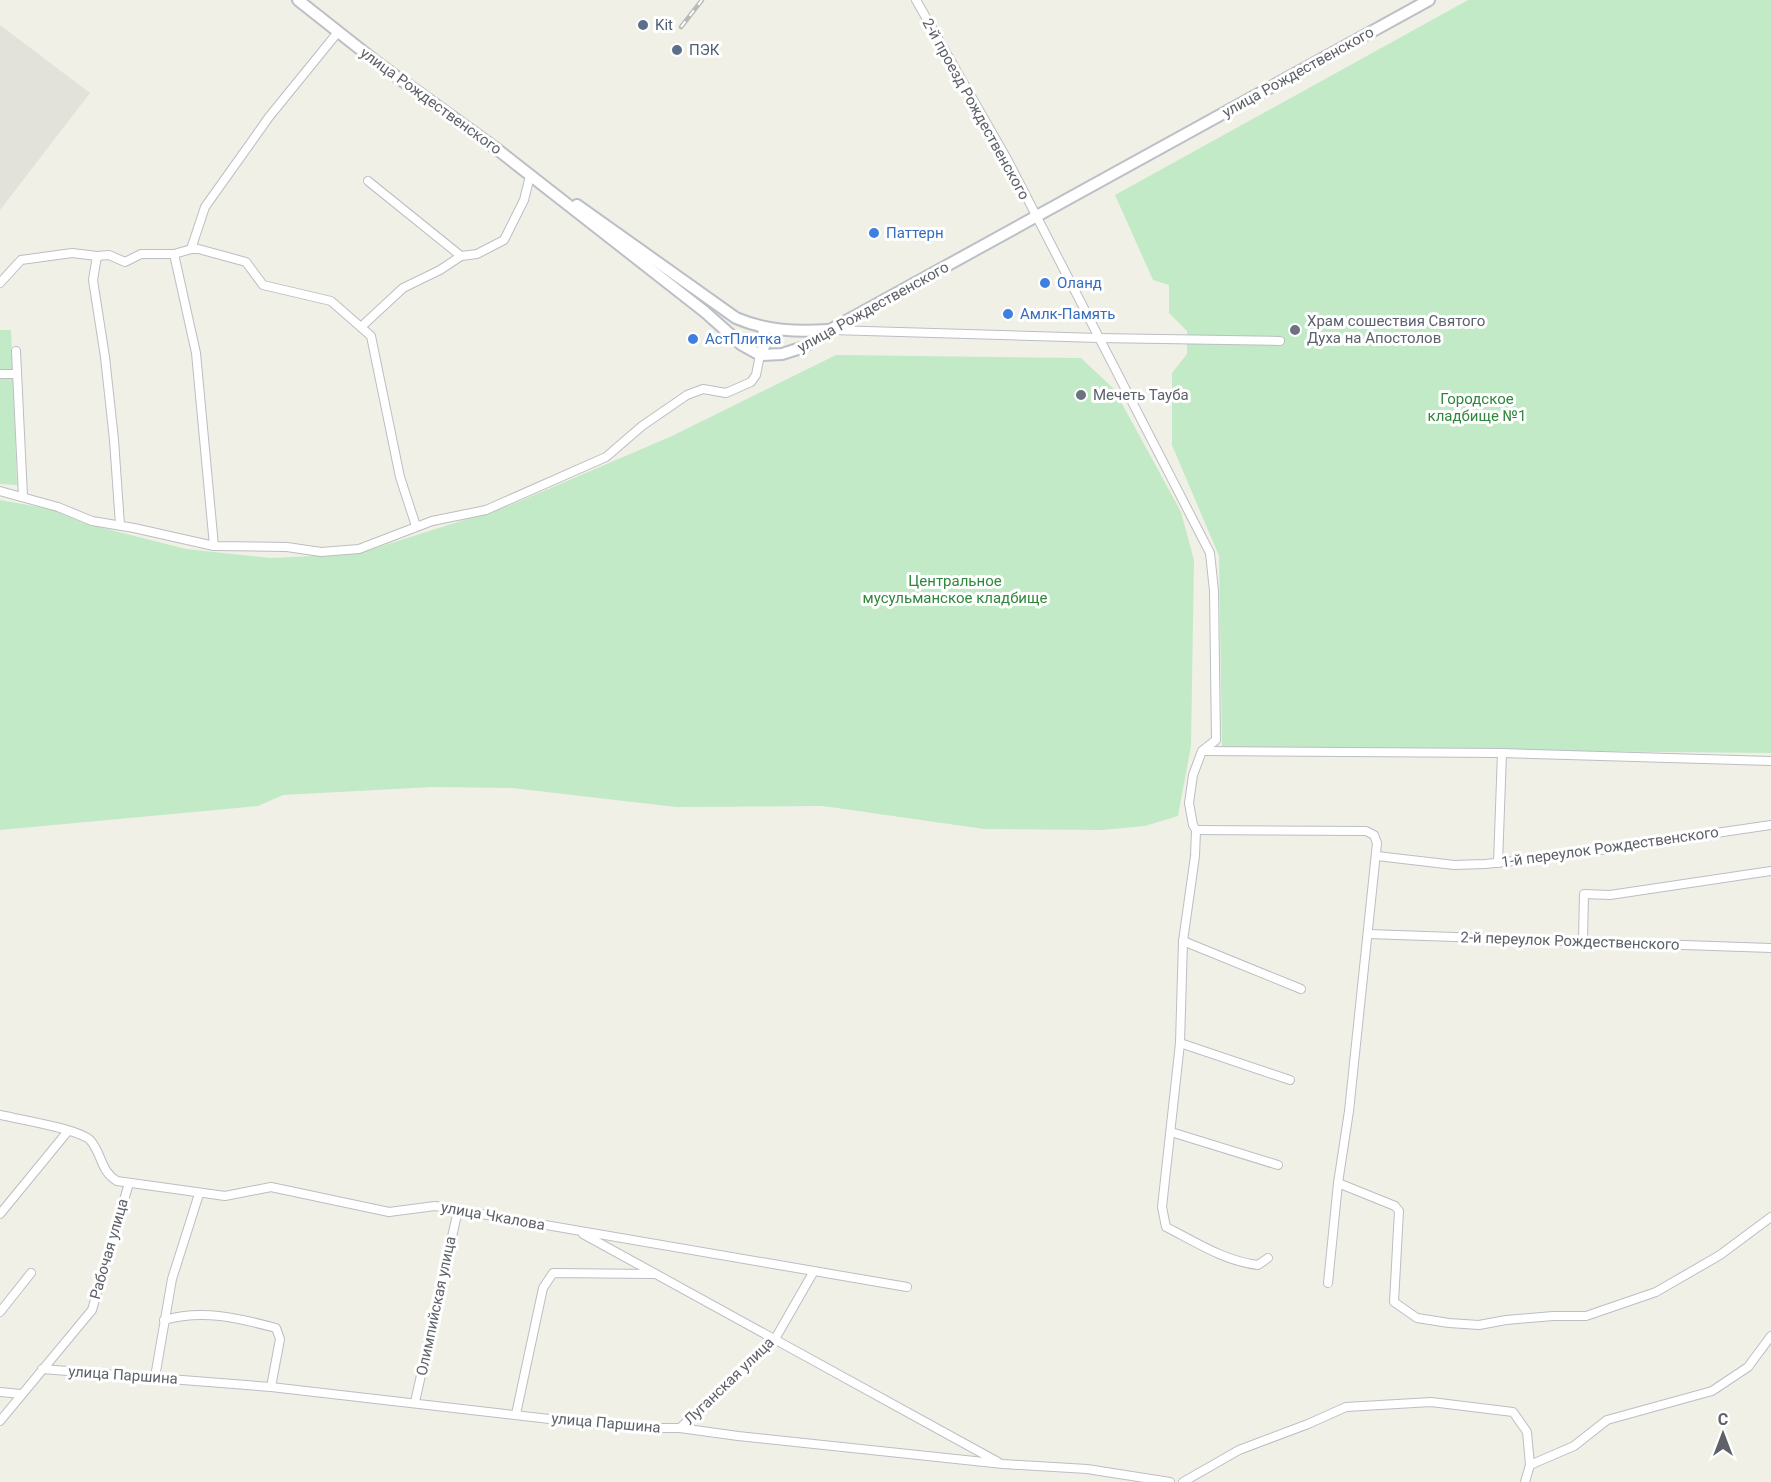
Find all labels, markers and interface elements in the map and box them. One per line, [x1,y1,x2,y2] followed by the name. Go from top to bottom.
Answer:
[919,15,1033,203] street label: 2-й проезд Рождественского
[655,16,673,34] place label: Kit
[636,18,650,32] marker: Kit
[1219,23,1377,121] street label: улица Рождественского
[689,41,720,59] place label: ПЭК
[670,43,684,57] marker: ПЭК
[357,44,505,158] street label: улица Рождественского
[886,224,944,242] place label: Паттерн
[867,226,881,240] marker: Паттерн
[794,258,952,356] street label: улица Рождественского
[1057,274,1102,292] place label: Оланд
[1038,276,1052,290] marker: Оланд
[1020,305,1115,323] place label: Амлк-Память
[1001,307,1015,321] marker: Амлк-Память
[1307,312,1485,347] place label: Храм сошествия Святого Духа на Апостолов
[1288,323,1302,337] marker: Храм сошествия Святого Духа на Апостолов
[705,330,781,348] place label: АстПлитка
[686,332,700,346] marker: АстПлитка
[1093,386,1189,404] place label: Мечеть Тауба
[1074,388,1088,402] marker: Мечеть Тауба
[1428,390,1526,425] park label: Городское кладбище №1
[863,572,1047,607] park label: Центральное мусульманское кладбище
[1500,823,1720,871] street label: 1-й переулок Рождественского
[1460,928,1680,954] street label: 2-й переулок Рождественского
[86,1197,132,1301] street label: Рабочая улица
[440,1198,546,1234] street label: улица Чкалова
[412,1235,460,1377] street label: Олимпийская улица
[680,1334,778,1428] street label: Луганская улица
[68,1362,178,1388] street label: улица Паршина
[1693,1404,1753,1464] north arrow
[551,1409,661,1437] street label: улица Паршина
[1718,1410,1728,1429] text: С

